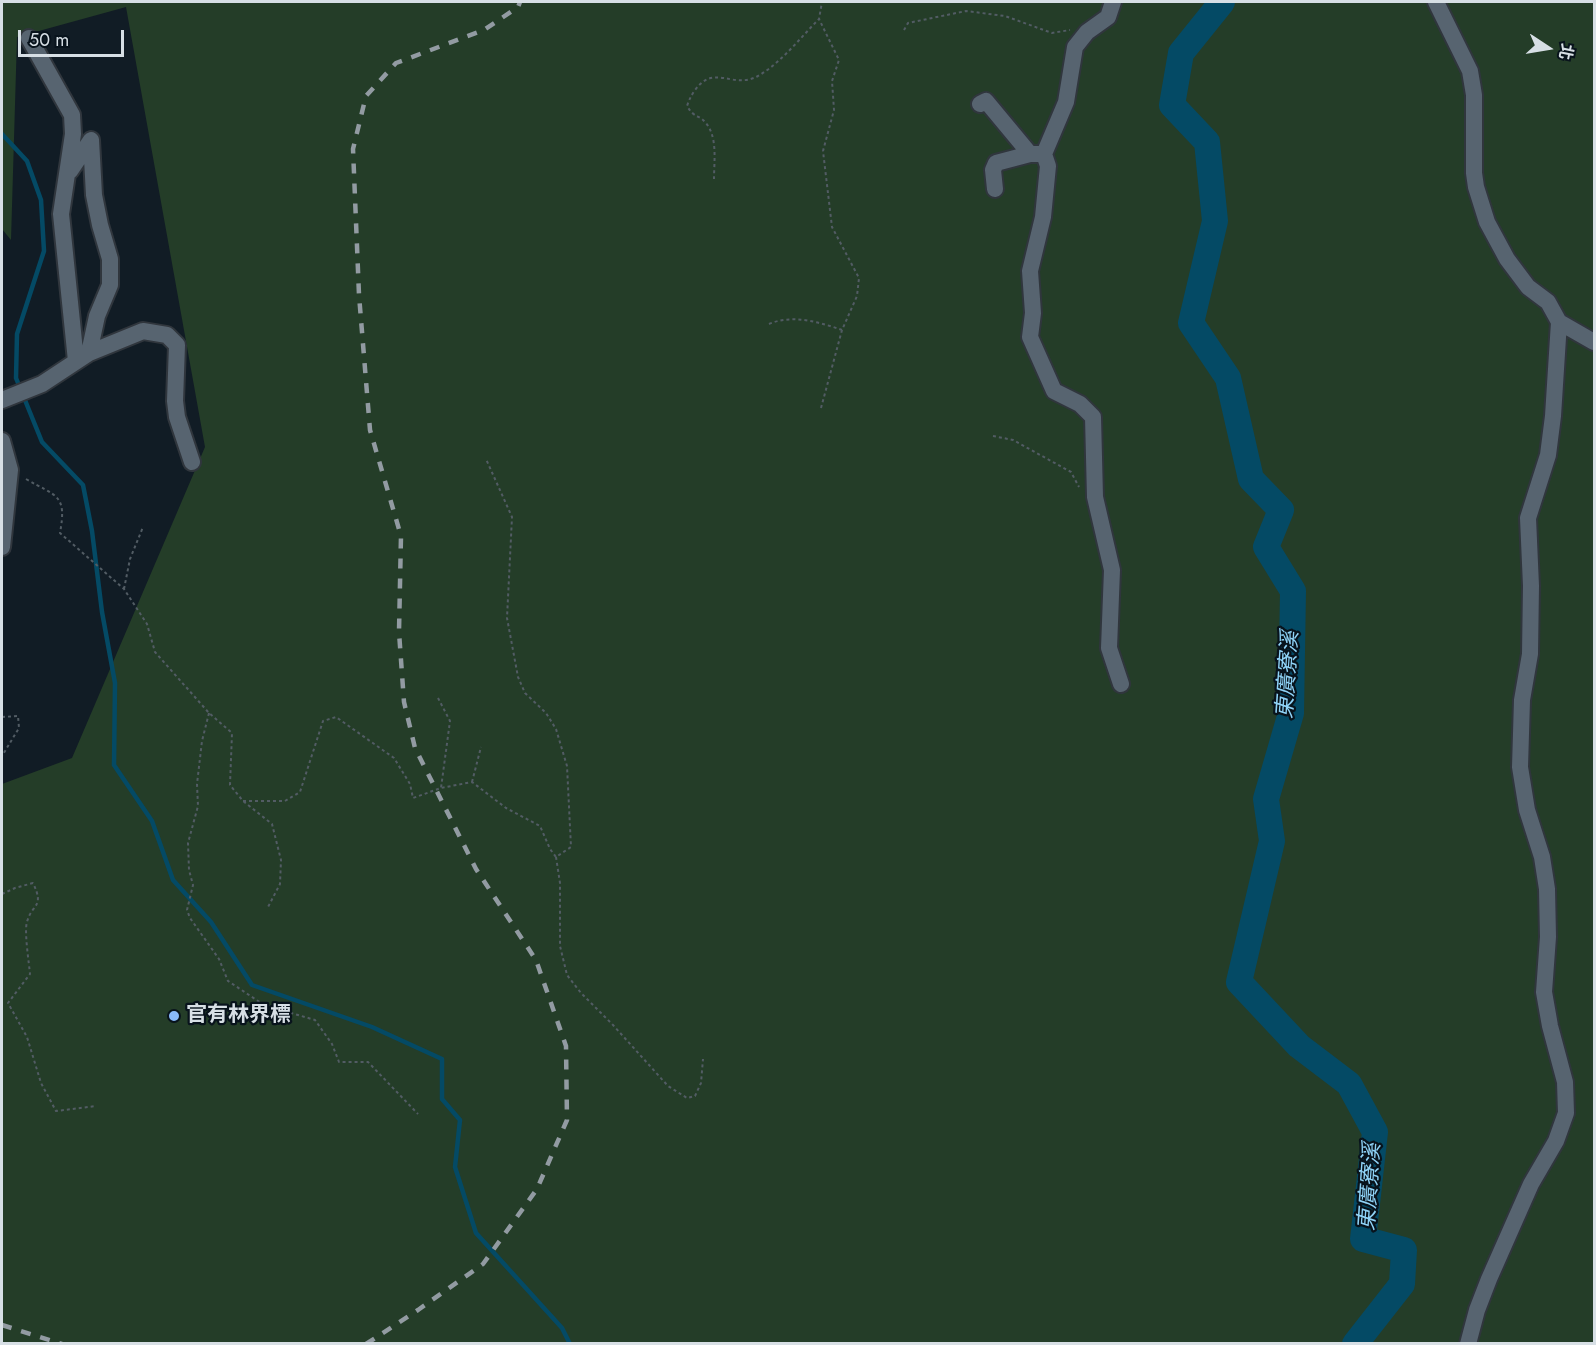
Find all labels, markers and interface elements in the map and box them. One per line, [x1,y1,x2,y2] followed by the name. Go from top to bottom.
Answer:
[21,18,128,56] scale bar
[1518,18,1578,78] north arrow
[29,27,69,53] text: 50 m
[1553,42,1579,62] text: 北
[1273,630,1305,720] water label: 東廣寮溪
[186,1003,291,1029] place label: 官有林界標
[167,1009,181,1023] marker: 官有林界標
[1355,1142,1387,1232] water label: 東廣寮溪

